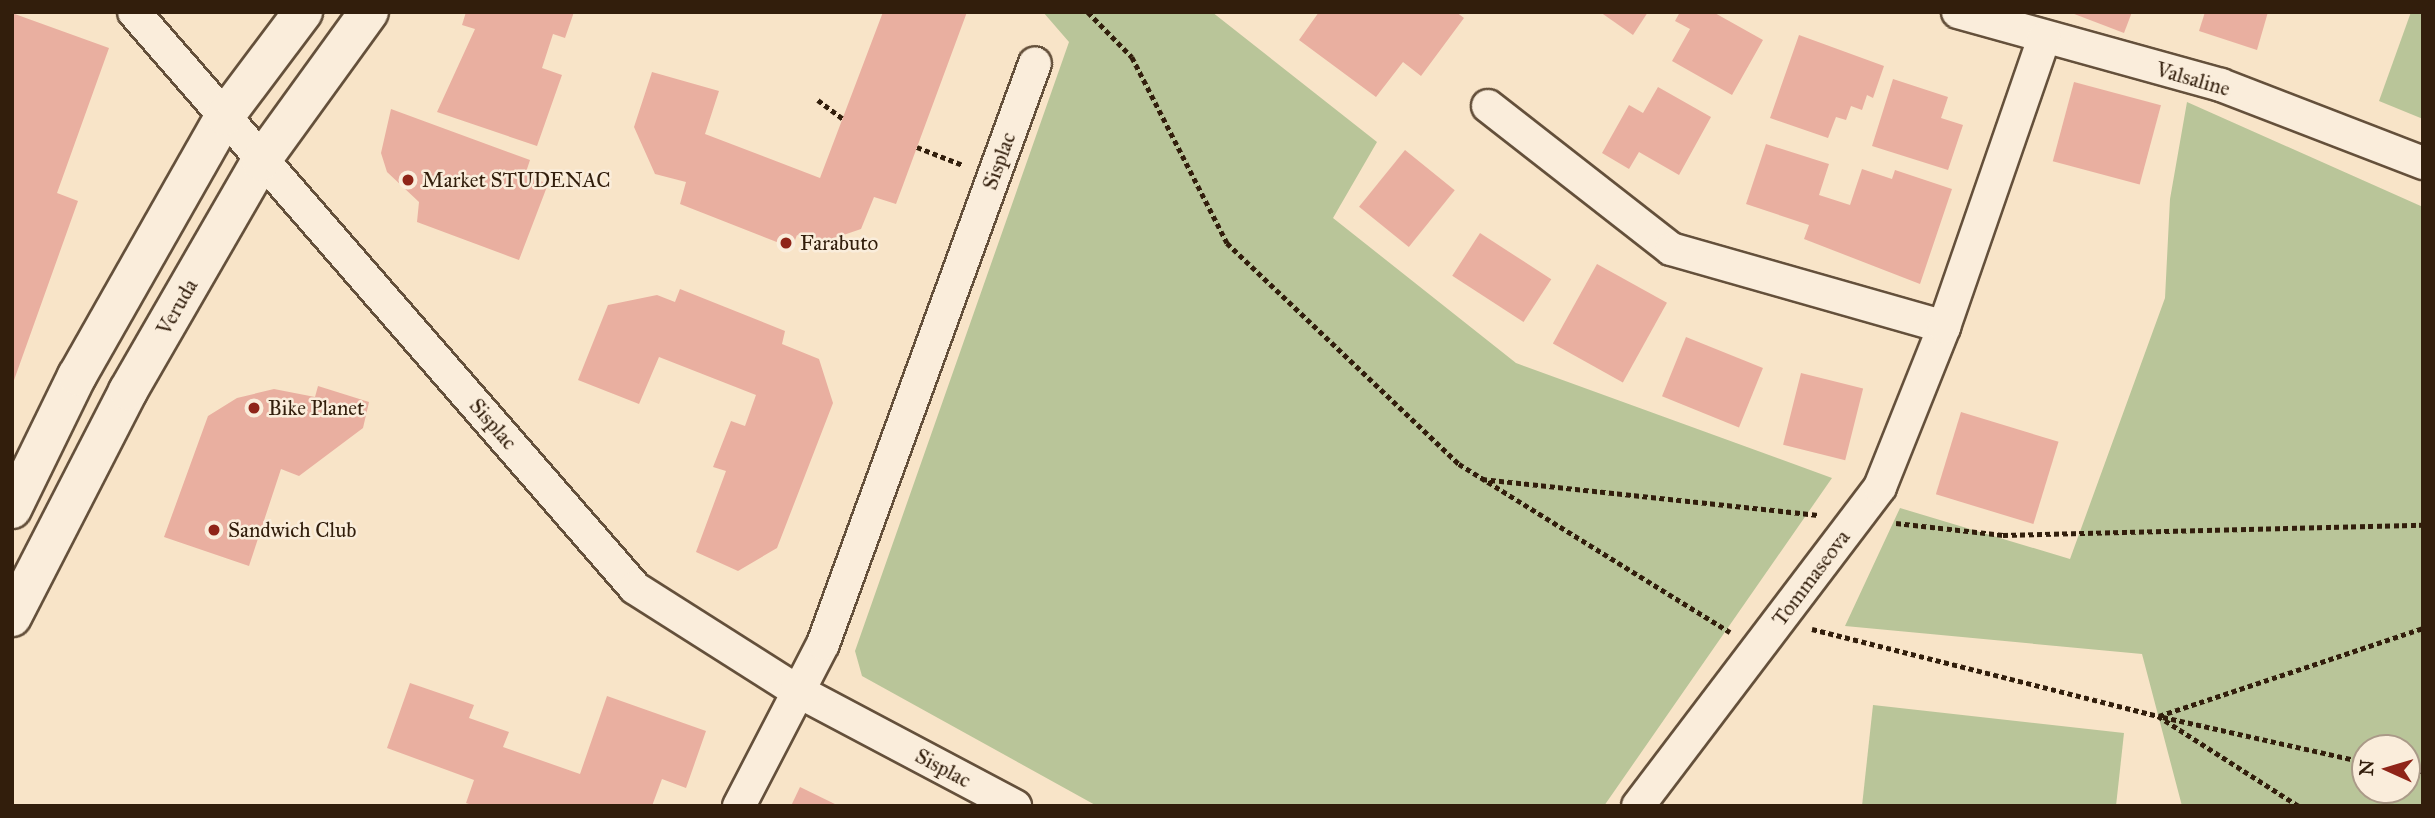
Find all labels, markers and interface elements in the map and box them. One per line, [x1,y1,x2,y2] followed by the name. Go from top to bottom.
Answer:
[2153,56,2233,102] street label: Valsaline
[977,129,1021,193] street label: Sisplac
[422,167,611,193] place label: Market STUDENAC
[400,172,416,188] marker: Market STUDENAC
[800,230,878,256] place label: Farabuto
[778,235,794,251] marker: Farabuto
[151,275,203,339] street label: Veruda
[464,393,522,455] street label: Sisplac
[268,395,365,421] place label: Bike Planet
[246,400,262,416] marker: Bike Planet
[228,517,357,543] place label: Sandwich Club
[206,522,222,538] marker: Sandwich Club
[1767,525,1855,631] street label: Tommaseova
[2351,734,2421,804] north arrow
[911,743,975,793] street label: Sisplac
[2355,759,2379,776] text: N

